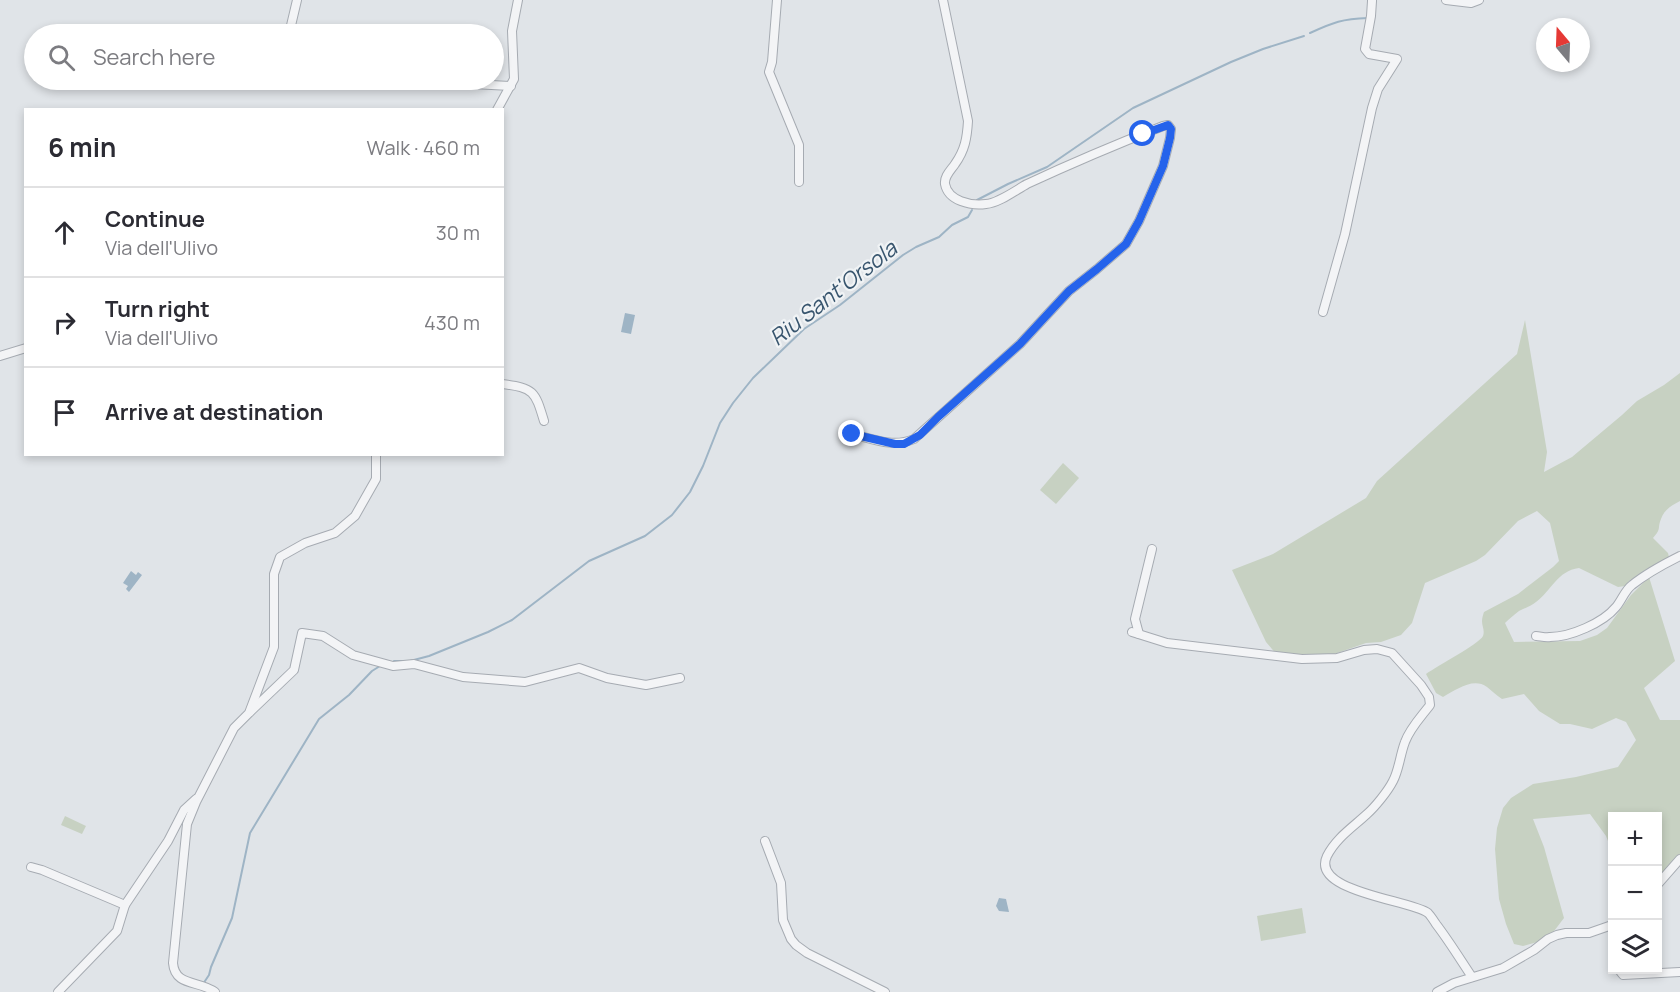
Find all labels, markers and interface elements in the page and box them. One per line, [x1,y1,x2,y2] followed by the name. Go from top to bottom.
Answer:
[1536,18,1590,72] north arrow
[24,24,504,90] search box
[45,41,78,74] icon: search
[93,42,215,72] text: Search here
[1129,120,1155,146] route start
[48,129,116,165] text: 6 min
[367,134,480,161] text: Walk · 460 m
[105,204,205,234] text: Continue
[48,216,81,249] icon: ahead
[436,219,480,246] text: 30 m
[763,233,904,352] water label: Riu Sant'Orsola
[105,234,218,261] text: Via dell'Ulivo
[105,294,210,324] text: Turn right
[48,306,81,339] icon: right
[424,309,480,336] text: 430 m
[105,324,218,351] text: Via dell'Ulivo
[48,396,81,429] icon: arrive
[105,397,323,427] text: Arrive at destination
[838,420,864,446] route end
[1608,812,1662,974] map controls
[1608,812,1662,866] button: +
[1608,866,1662,920] button: −
[1608,920,1662,974] button: layers

